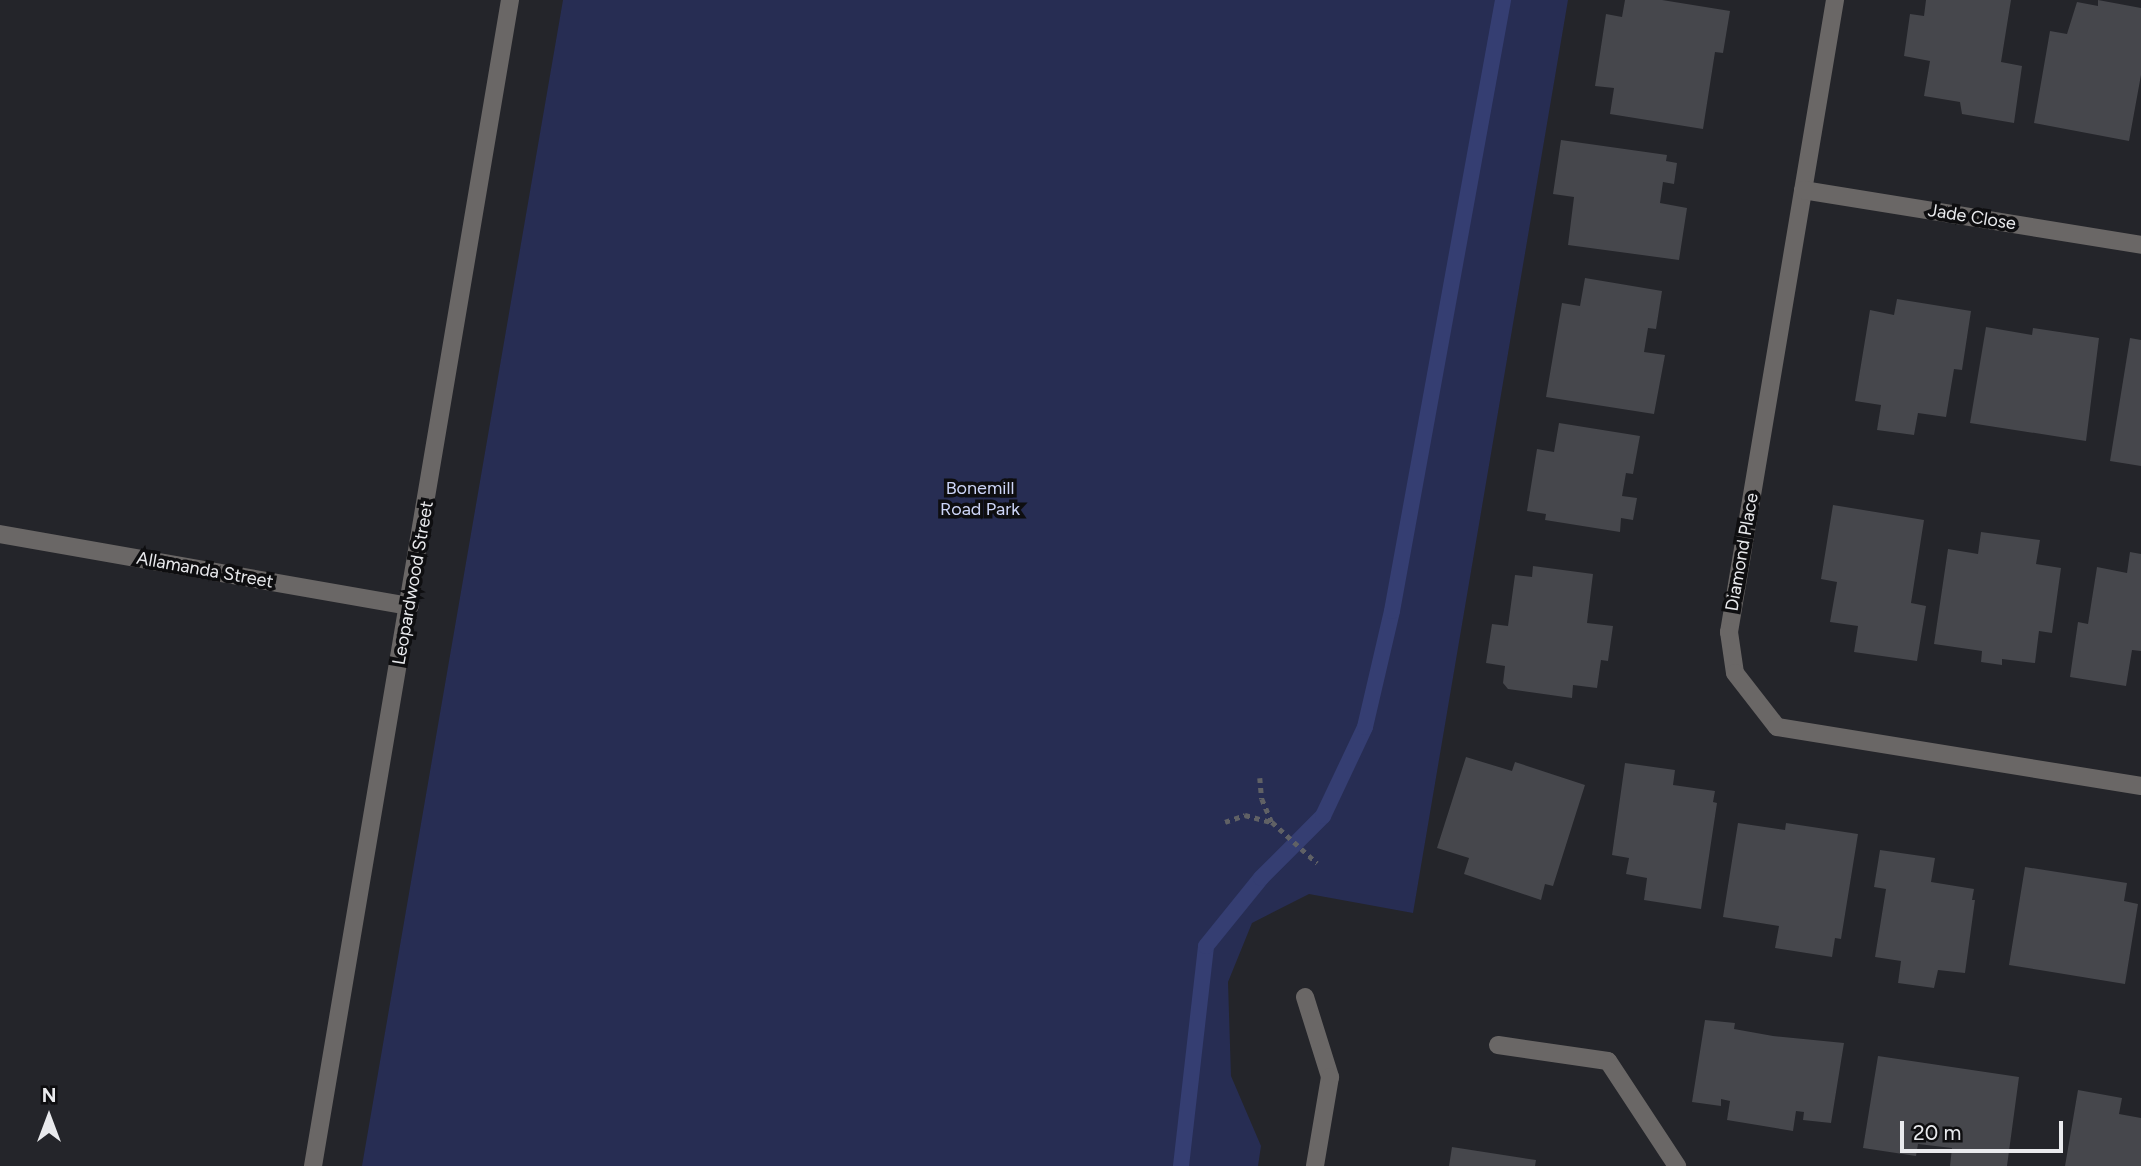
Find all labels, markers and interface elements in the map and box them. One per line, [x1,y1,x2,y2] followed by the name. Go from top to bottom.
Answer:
[1926,199,2018,235] street label: Jade Close
[940,478,1020,520] park label: Bonemill Road Park
[1721,491,1763,613] street label: Diamond Place
[388,499,438,667] street label: Leopardwood Street
[135,547,275,593] street label: Allamanda Street
[14,1082,84,1152] north arrow
[42,1084,56,1107] text: N
[1903,1106,2066,1150] scale bar
[1913,1120,1961,1145] text: 20 m

